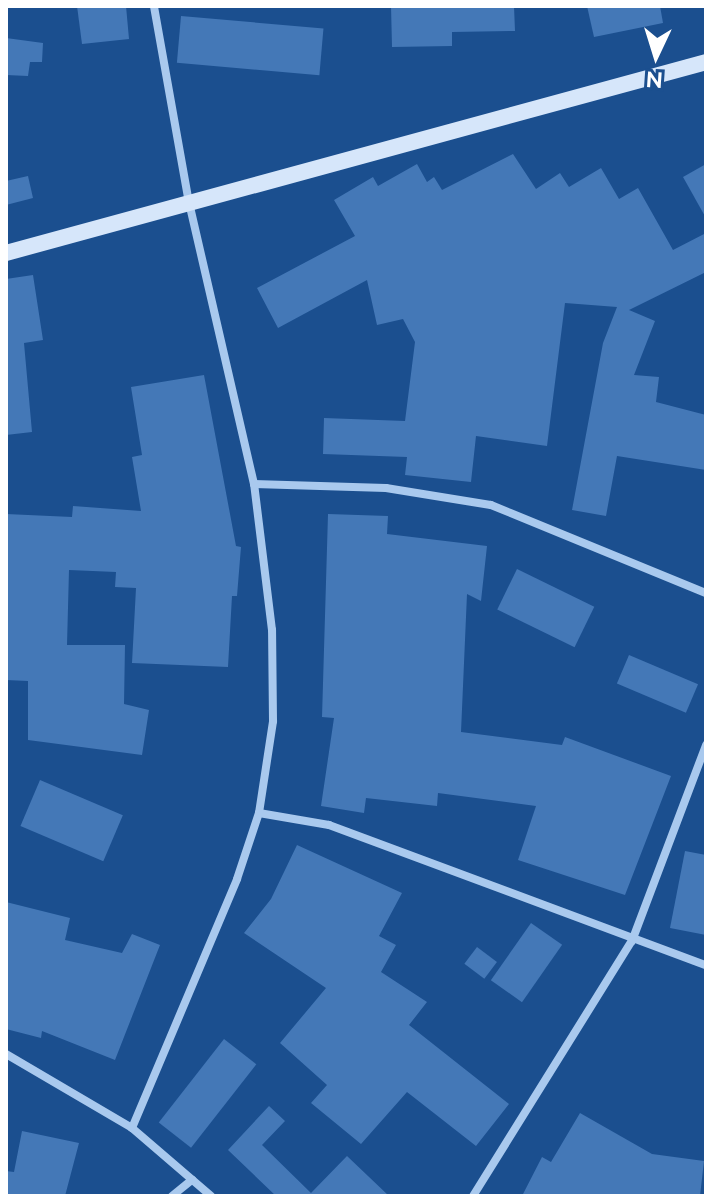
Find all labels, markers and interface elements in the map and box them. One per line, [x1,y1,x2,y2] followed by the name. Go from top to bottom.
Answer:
[616,16,696,96] north arrow
[645,66,664,93] text: N

